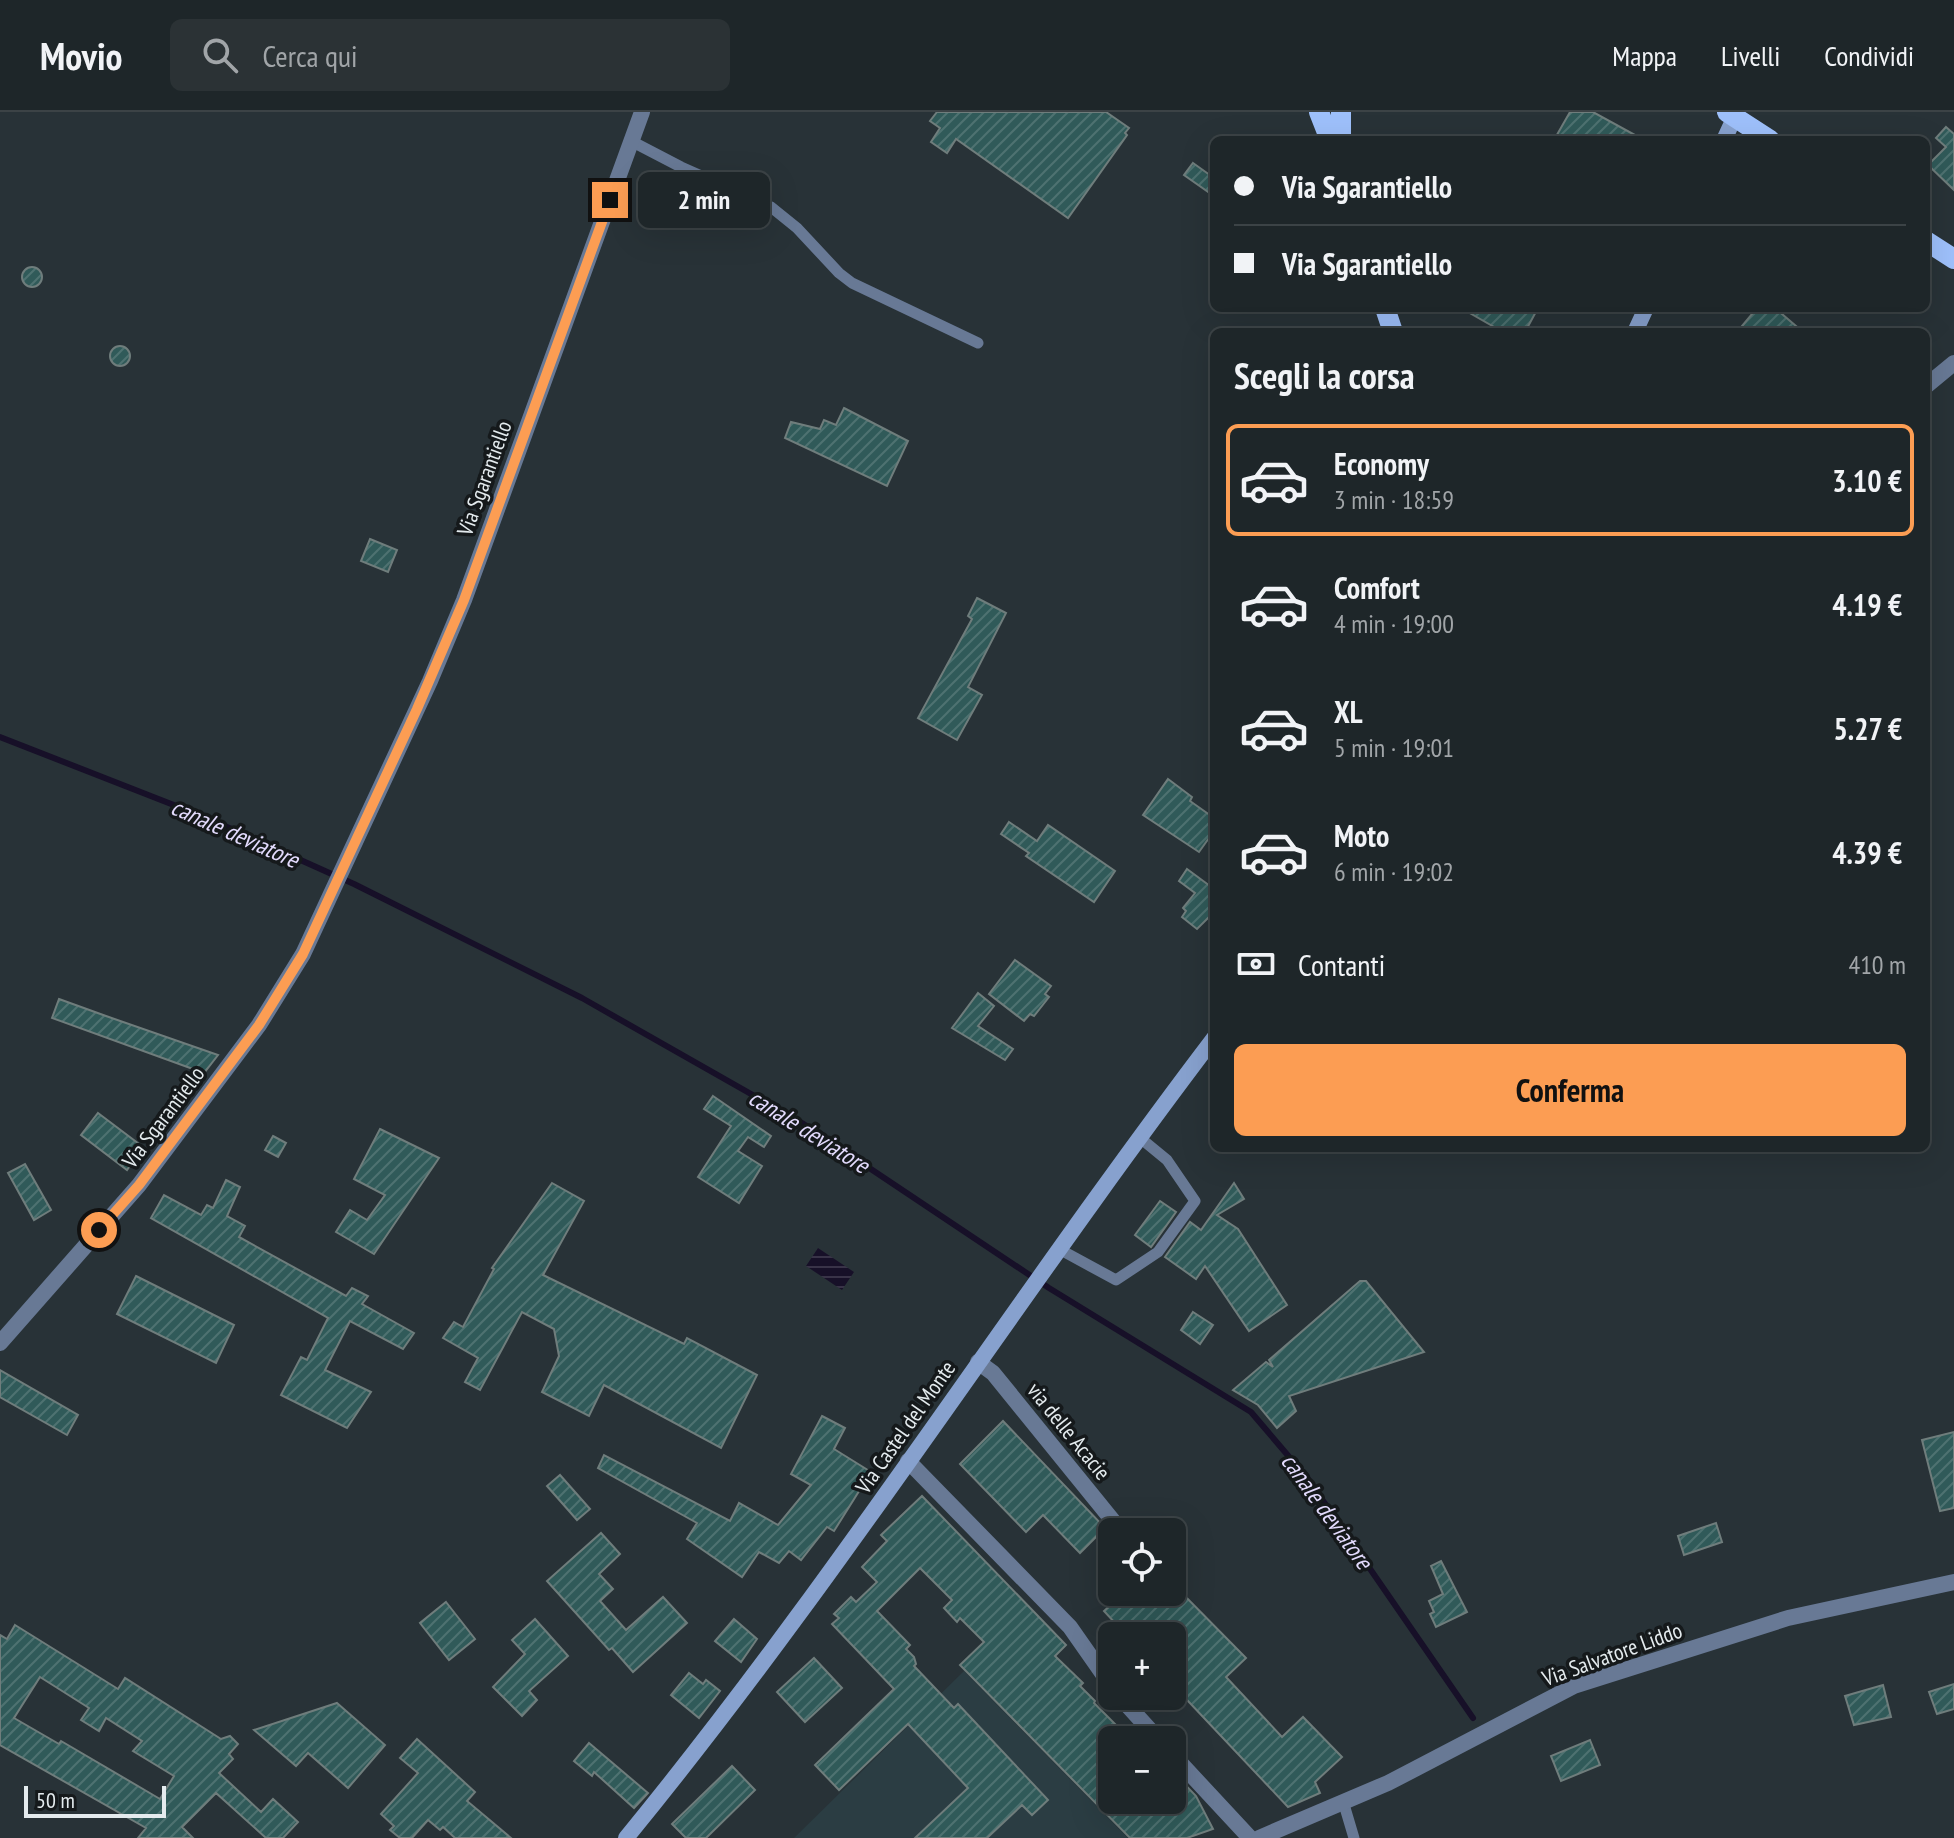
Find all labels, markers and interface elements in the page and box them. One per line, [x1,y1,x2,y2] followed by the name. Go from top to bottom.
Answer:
[170,19,730,91] search box
[40,31,122,80] text: Movio
[198,33,242,77] icon: search
[262,36,357,75] text: Cerca qui
[1612,37,1677,74] text: Mappa
[1721,37,1780,74] text: Livelli
[1824,37,1914,74] text: Condividi
[1282,167,1452,206] text: Via Sgarantiello
[638,172,770,228] callout: 2 min
[592,182,628,218] route end
[678,183,730,216] text: 2 min
[1282,244,1452,283] text: Via Sgarantiello
[1234,352,1415,399] text: Scegli la corsa
[450,417,518,540] street label: Via Sgarantiello
[1238,444,1310,516] icon: car
[1334,444,1429,483] text: Economy
[1832,461,1902,500] text: 3.10 €
[1334,483,1454,516] text: 3 min · 18:59
[1238,568,1310,640] icon: car
[1334,568,1420,607] text: Comfort
[1832,585,1902,624] text: 4.19 €
[1334,607,1454,640] text: 4 min · 19:00
[1238,692,1310,764] icon: car
[1334,692,1363,731] text: XL
[1833,709,1902,748] text: 5.27 €
[1334,731,1454,764] text: 5 min · 19:01
[167,791,305,876] water label: canale deviatore
[1238,816,1310,888] icon: car
[1334,816,1389,855] text: Moto
[1832,833,1902,872] text: 4.39 €
[1334,855,1454,888] text: 6 min · 19:02
[1234,942,1278,986] icon: cash
[1298,945,1385,984] text: Contanti
[1848,948,1906,981] text: 410 m
[1234,1044,1906,1136] button: Conferma
[115,1061,210,1174] street label: Via Sgarantiello
[743,1082,877,1181] water label: canale deviatore
[81,1212,117,1248] route start
[848,1355,961,1500] street label: Via Castel del Monte
[1021,1377,1117,1485] street label: via delle Acacie
[1274,1447,1381,1577] water label: canale deviatore
[1098,1518,1186,1814] map controls
[1098,1518,1186,1606] button: locate
[1537,1616,1686,1693] street label: Via Salvatore Liddo
[1098,1622,1186,1710] button: +
[1098,1726,1186,1814] button: −
[24,1782,166,1818] scale bar
[36,1786,75,1814] text: 50 m

